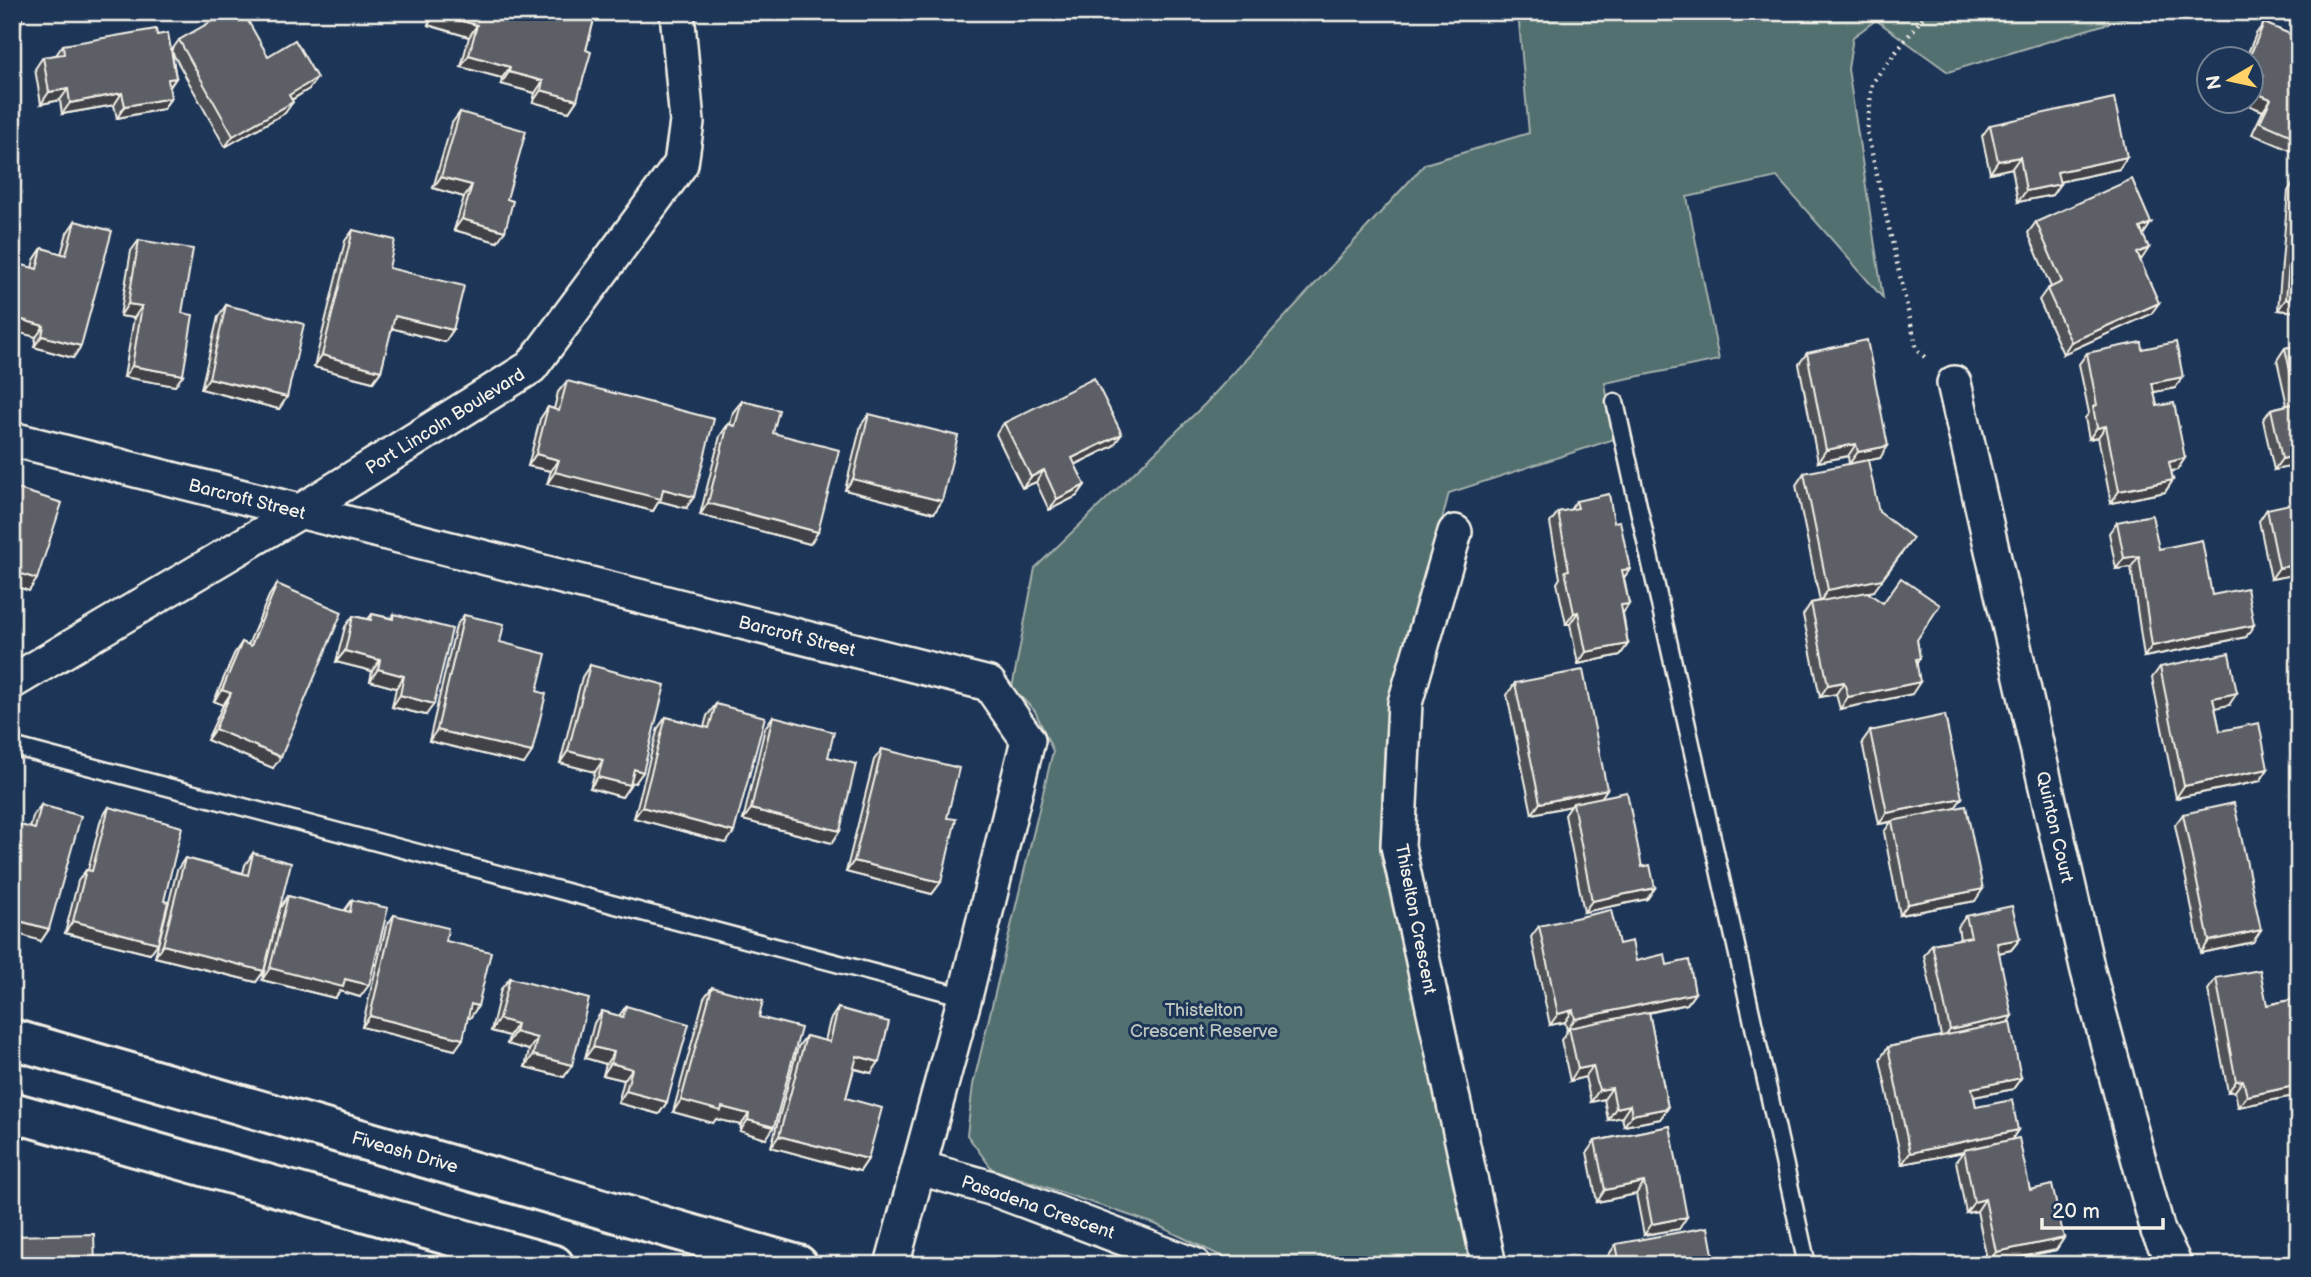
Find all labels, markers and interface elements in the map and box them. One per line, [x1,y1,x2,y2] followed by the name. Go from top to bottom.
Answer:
[2196,46,2266,116] north arrow
[2202,74,2227,91] text: N
[362,364,529,479] street label: Port Lincoln Boulevard
[186,475,308,524] street label: Barcroft Street
[736,612,858,661] street label: Barcroft Street
[2031,769,2078,885] street label: Quinton Court
[1391,842,1440,997] street label: Thiselton Crescent
[1130,1000,1278,1042] park label: Thistelton Crescent Reserve
[349,1127,461,1178] street label: Fiveash Drive
[959,1171,1118,1244] street label: Pasadena Crescent
[2042,1186,2162,1230] scale bar
[2052,1199,2100,1224] text: 20 m

